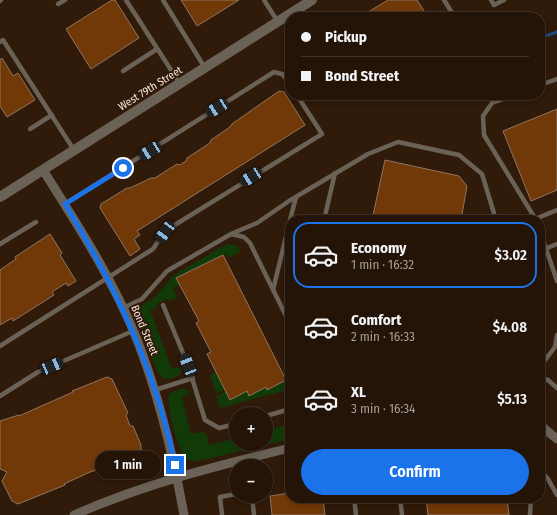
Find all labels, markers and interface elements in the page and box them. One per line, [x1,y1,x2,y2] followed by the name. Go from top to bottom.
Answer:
[325,28,367,46] text: Pickup
[116,63,185,113] street label: West 79th Street
[325,67,399,85] text: Bond Street
[204,97,230,119] car
[137,140,163,162] car
[114,159,132,177] route start
[238,165,264,189] car
[153,219,177,245] car
[303,237,339,273] icon: car
[351,239,406,257] text: Economy
[495,246,527,264] text: $3.02
[351,257,414,272] text: 1 min · 16:32
[128,303,161,358] street label: Bond Street
[303,309,339,345] icon: car
[351,311,402,329] text: Comfort
[493,318,527,336] text: $4.08
[351,329,415,344] text: 2 min · 16:33
[178,352,198,378] car
[39,356,65,376] car
[303,381,339,417] icon: car
[351,383,366,401] text: XL
[497,390,527,408] text: $5.13
[351,401,415,416] text: 3 min · 16:34
[229,407,273,503] map controls
[229,407,273,451] button: +
[301,449,529,495] button: Confirm
[95,451,161,479] callout: 1 min
[166,456,184,474] route end
[114,457,142,472] text: 1 min
[229,459,273,503] button: −

